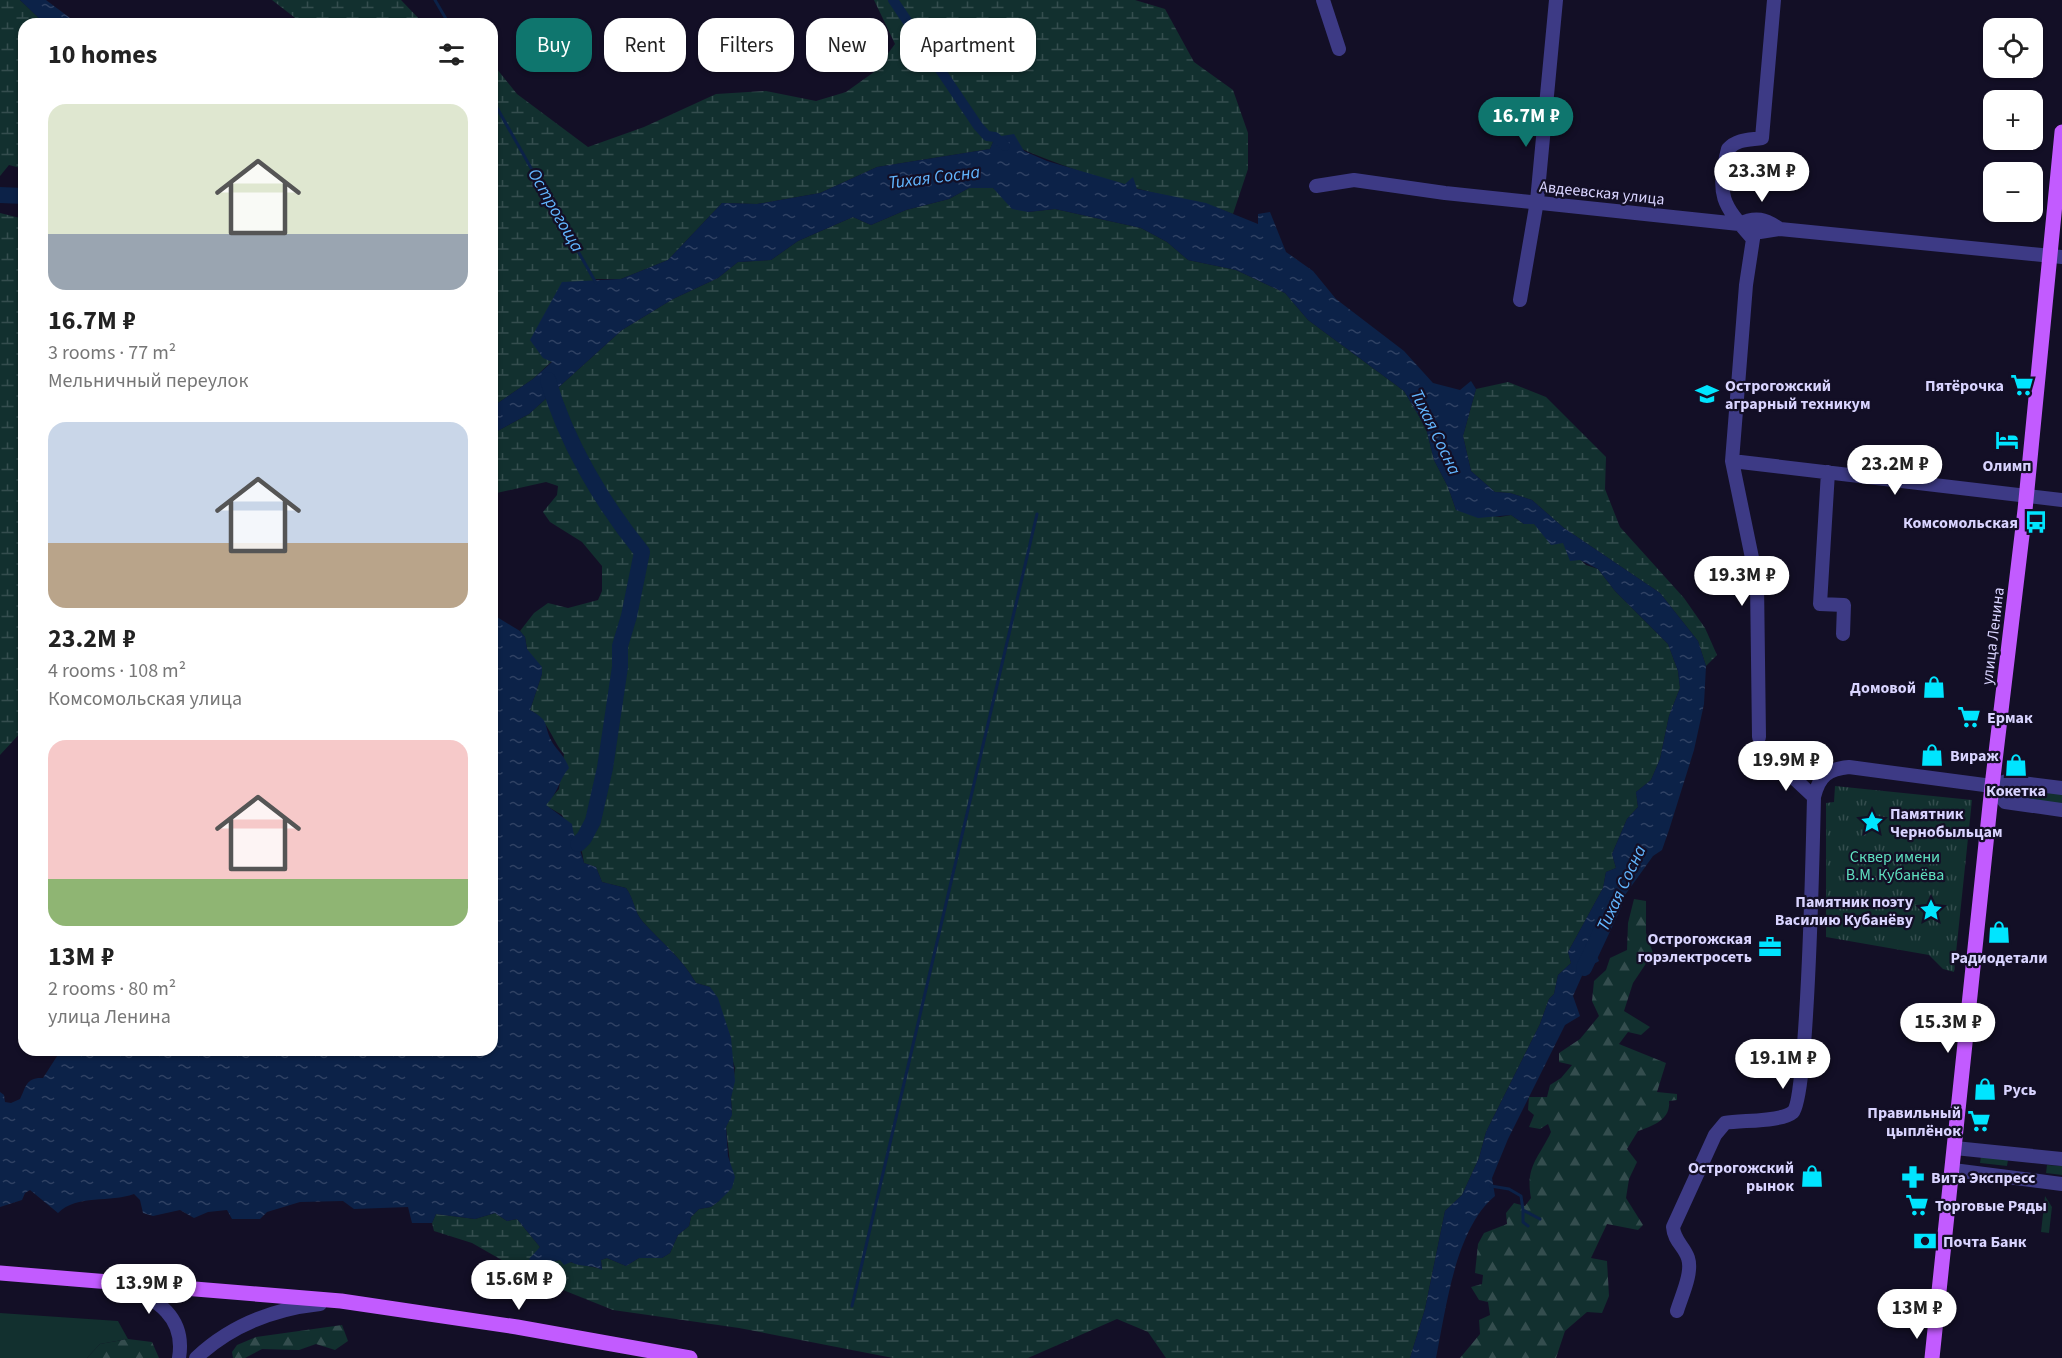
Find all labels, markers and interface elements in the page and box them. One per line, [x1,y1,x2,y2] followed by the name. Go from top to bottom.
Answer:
[516,18,592,72] chip: Buy
[604,18,686,72] chip: Rent
[698,18,794,72] chip: Filters
[806,18,888,72] chip: New
[900,18,1036,72] chip: Apartment
[1983,18,2043,222] map controls
[1983,18,2043,78] button: locate
[48,36,157,73] text: 10 homes
[435,38,468,71] icon: filters
[1983,90,2043,150] button: +
[1471,97,1581,148] pin: 16.7M ₽
[1492,102,1560,130] text: 16.7M ₽
[204,143,312,251] icon: home
[1707,152,1817,203] pin: 23.3M ₽
[1728,157,1796,185] text: 23.3M ₽
[887,159,982,196] water label: Тихая Сосна
[1983,162,2043,222] button: −
[521,164,590,257] water label: Острогоща
[1538,175,1666,211] street label: Авдеевская улица
[48,302,136,339] text: 16.7M ₽
[48,339,176,367] text: 3 rooms · 77 m²
[48,367,248,395] text: Мельничный переулок
[2009,372,2035,398] supermarket icon: Пятёрочка
[1725,375,1870,415] place label: Острогожский аграрный техникум
[1925,375,2004,397] place label: Пятёрочка
[1694,381,1720,407] school or university icon: Острогожский аграрный техникум
[1404,385,1467,480] water label: Тихая Сосна
[1994,427,2020,453] hotel icon: Олимп
[1840,445,1950,496] pin: 23.2M ₽
[1861,450,1929,478] text: 23.2M ₽
[1983,455,2031,477] place label: Олимп
[204,461,312,569] icon: home
[2023,509,2049,535] bus stop icon: Комсомольская
[1903,512,2018,534] place label: Комсомольская
[1687,556,1797,607] pin: 19.3M ₽
[1708,561,1776,589] text: 19.3M ₽
[1976,586,2010,686] street label: улица Ленина
[48,620,136,657] text: 23.2M ₽
[48,657,186,685] text: 4 rooms · 108 m²
[1921,674,1947,700] shop icon: Домовой
[1850,677,1916,699] place label: Домовой
[48,685,242,713] text: Комсомольская улица
[1956,704,1982,730] supermarket icon: Ермак
[1987,707,2033,729] place label: Ермак
[1731,741,1841,792] pin: 19.9M ₽
[1919,742,1945,768] shop icon: Вираж
[1950,745,1999,767] place label: Вираж
[1752,746,1820,774] text: 19.9M ₽
[2003,752,2029,778] shop icon: Кокетка
[204,779,312,887] icon: home
[1986,780,2046,802] place label: Кокетка
[1890,803,2003,843] place label: Памятник Чернобыльцам
[1859,809,1885,835] place icon: Памятник Чернобыльцам
[1591,841,1652,935] water label: Тихая Сосна
[1846,846,1944,886] park label: Сквер имени В.М. Кубанёва
[1775,891,1914,931] place label: Памятник поэту Василию Кубанёву
[1918,897,1944,923] place icon: Памятник поэту Василию Кубанёву
[1986,919,2012,945] shop icon: Радиодетали
[1638,928,1752,968] place label: Острогожская горэлектросеть
[1757,934,1783,960] office icon: Острогожская горэлектросеть
[48,938,114,975] text: 13M ₽
[1951,947,2047,969] place label: Радиодетали
[48,975,176,1003] text: 2 rooms · 80 m²
[48,1003,171,1031] text: улица Ленина
[1893,1003,2003,1054] pin: 15.3M ₽
[1914,1008,1982,1036] text: 15.3M ₽
[1728,1039,1838,1090] pin: 19.1M ₽
[1749,1044,1817,1072] text: 19.1M ₽
[1972,1076,1998,1102] shop icon: Русь
[2003,1079,2036,1101] place label: Русь
[1867,1102,1961,1142] place label: Правильный цыплёнок
[1966,1108,1992,1134] supermarket icon: Правильный цыплёнок
[1688,1157,1794,1197] place label: Острогожский рынок
[1799,1163,1825,1189] shop icon: Острогожский рынок
[1900,1164,1926,1190] pharmacy icon: Вита Экспресс
[1931,1167,2036,1189] place label: Вита Экспресс
[1904,1192,1930,1218] supermarket icon: Торговые Ряды
[1935,1195,2047,1217] place label: Торговые Ряды
[1912,1228,1938,1254] bank icon: Почта Банк
[1943,1231,2027,1253] place label: Почта Банк
[464,1260,574,1311] pin: 15.6M ₽
[94,1264,204,1315] pin: 13.9M ₽
[485,1265,553,1293] text: 15.6M ₽
[115,1269,183,1297] text: 13.9M ₽
[1875,1289,1959,1340] pin: 13M ₽
[1892,1294,1942,1322] text: 13M ₽

